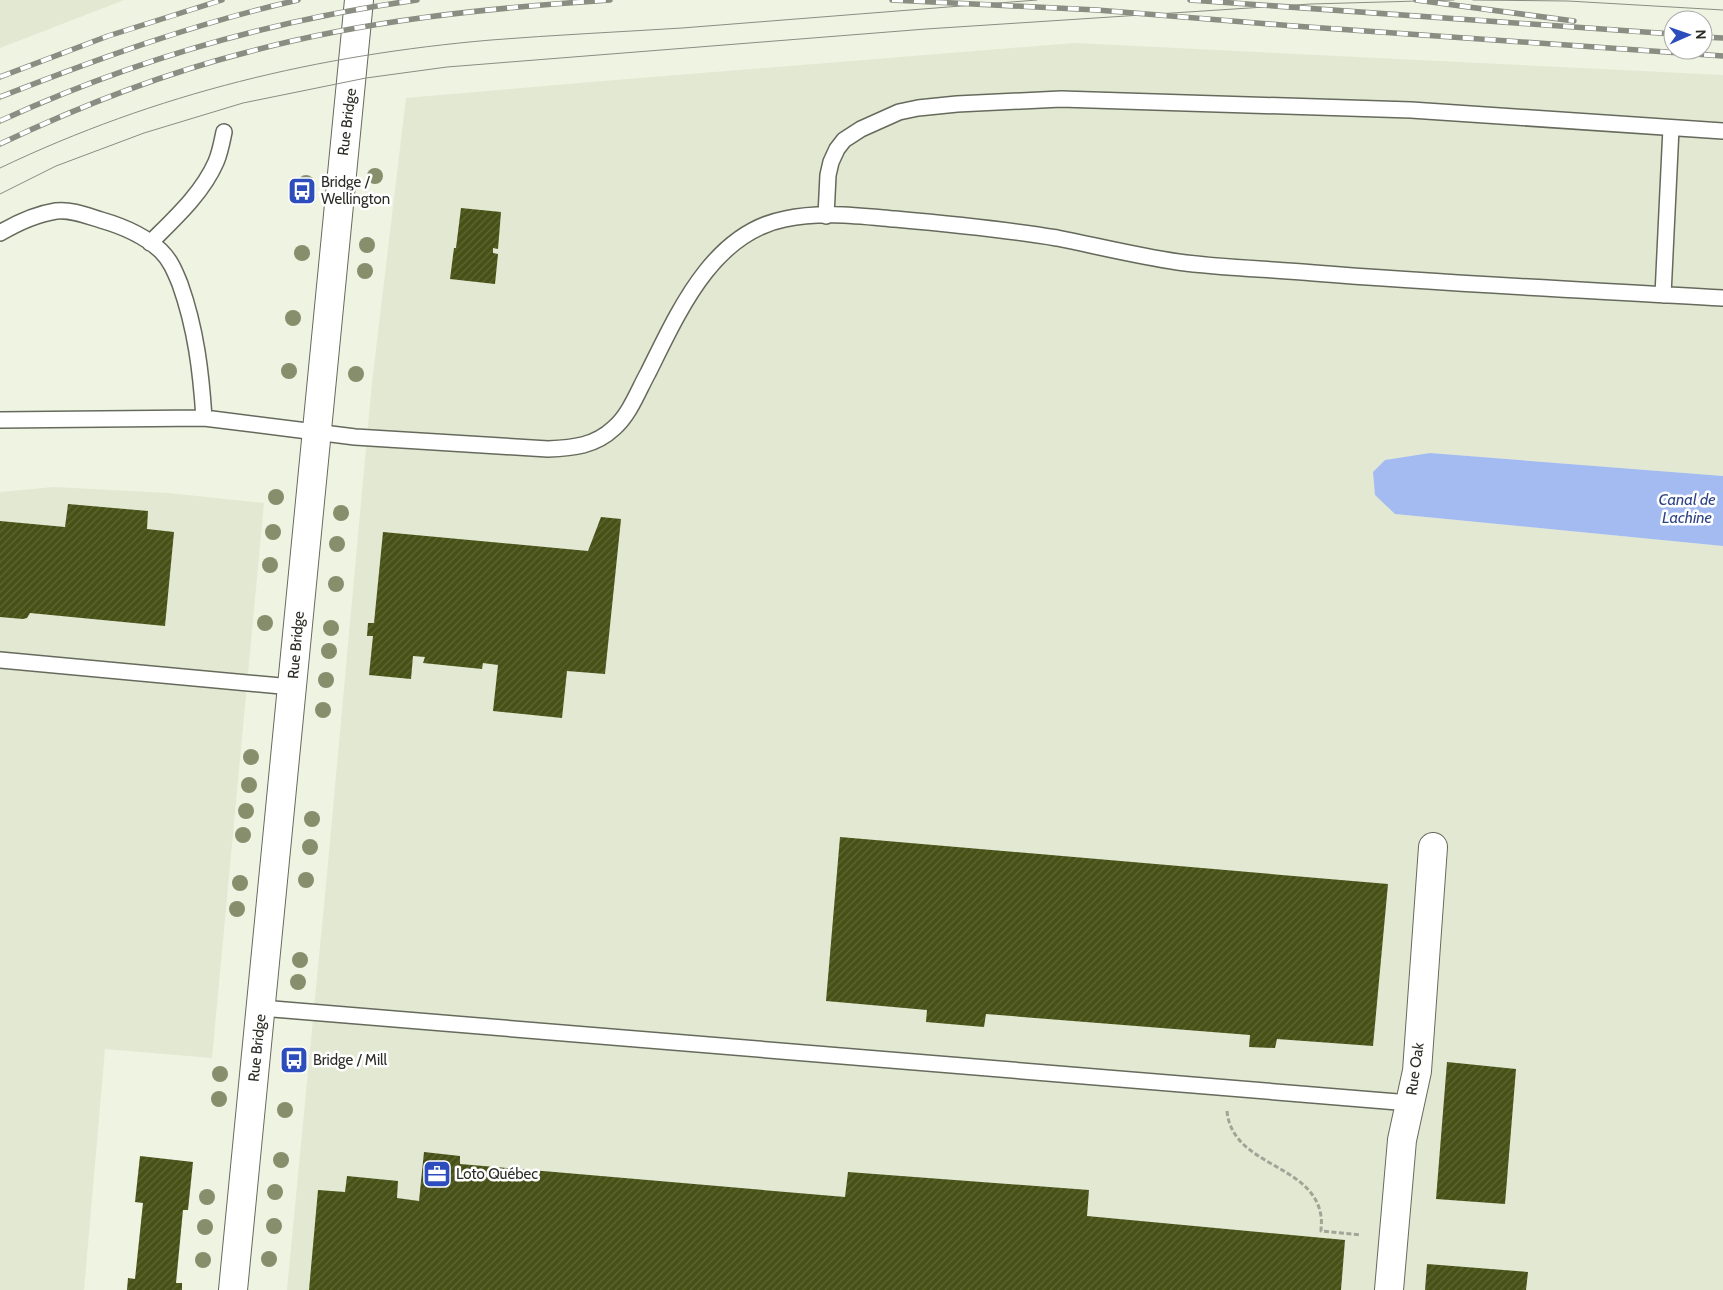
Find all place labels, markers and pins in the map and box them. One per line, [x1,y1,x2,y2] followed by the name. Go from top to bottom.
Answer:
[321,173,390,208] place label: Bridge / Wellington
[287,176,317,206] bus stop icon: Bridge / Wellington
[279,1045,309,1075] bus stop icon: Bridge / Mill
[313,1051,388,1069] place label: Bridge / Mill
[422,1159,452,1189] office icon: Loto Québec
[456,1165,538,1183] place label: Loto Québec

